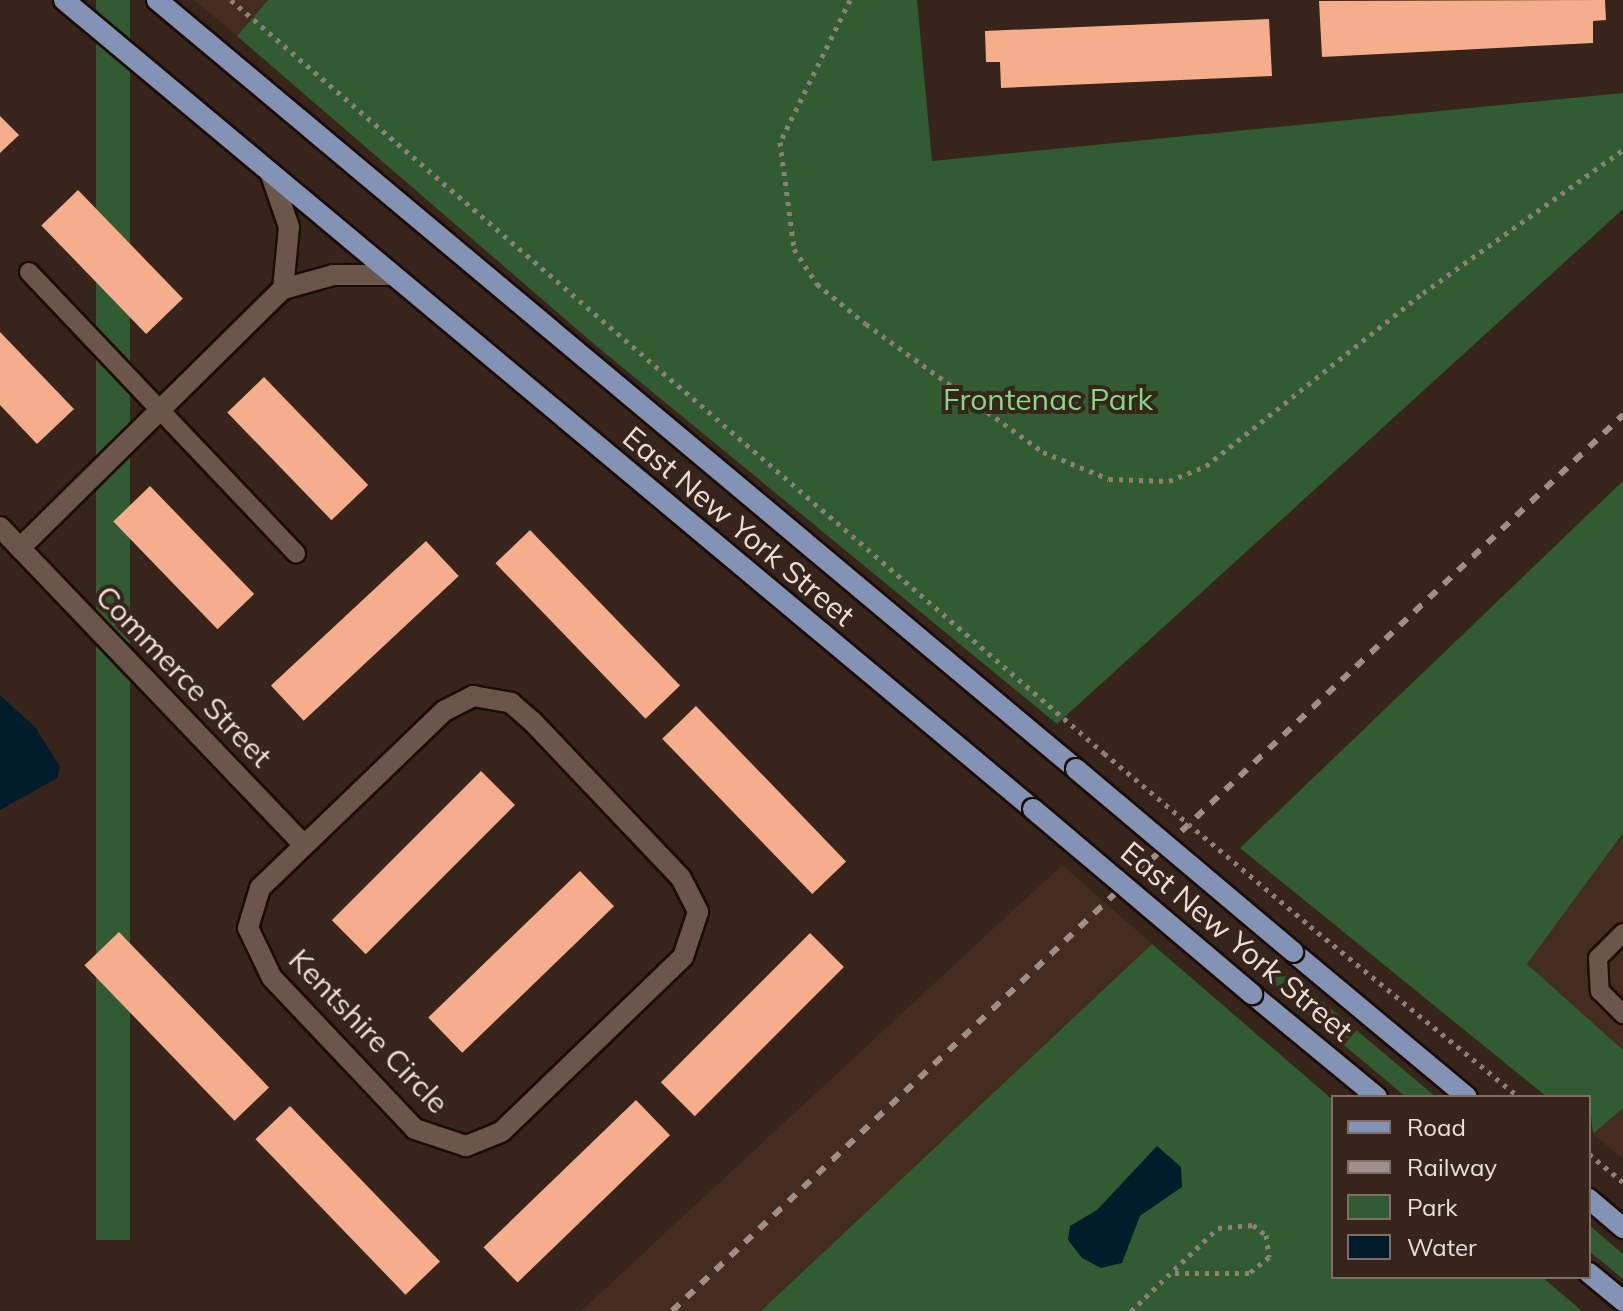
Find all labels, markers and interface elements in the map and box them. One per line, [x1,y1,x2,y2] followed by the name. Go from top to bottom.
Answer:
[943,381,1153,417] park label: Frontenac Park
[616,419,862,633] street label: East New York Street
[88,578,280,774] street label: Commerce Street
[1114,834,1360,1048] street label: East New York Street
[282,941,456,1121] street label: Kentshire Circle
[1331,1095,1591,1279] legend
[1407,1112,1466,1142] text: Road
[1407,1152,1497,1182] text: Railway
[1407,1192,1458,1222] text: Park
[1407,1232,1477,1262] text: Water

